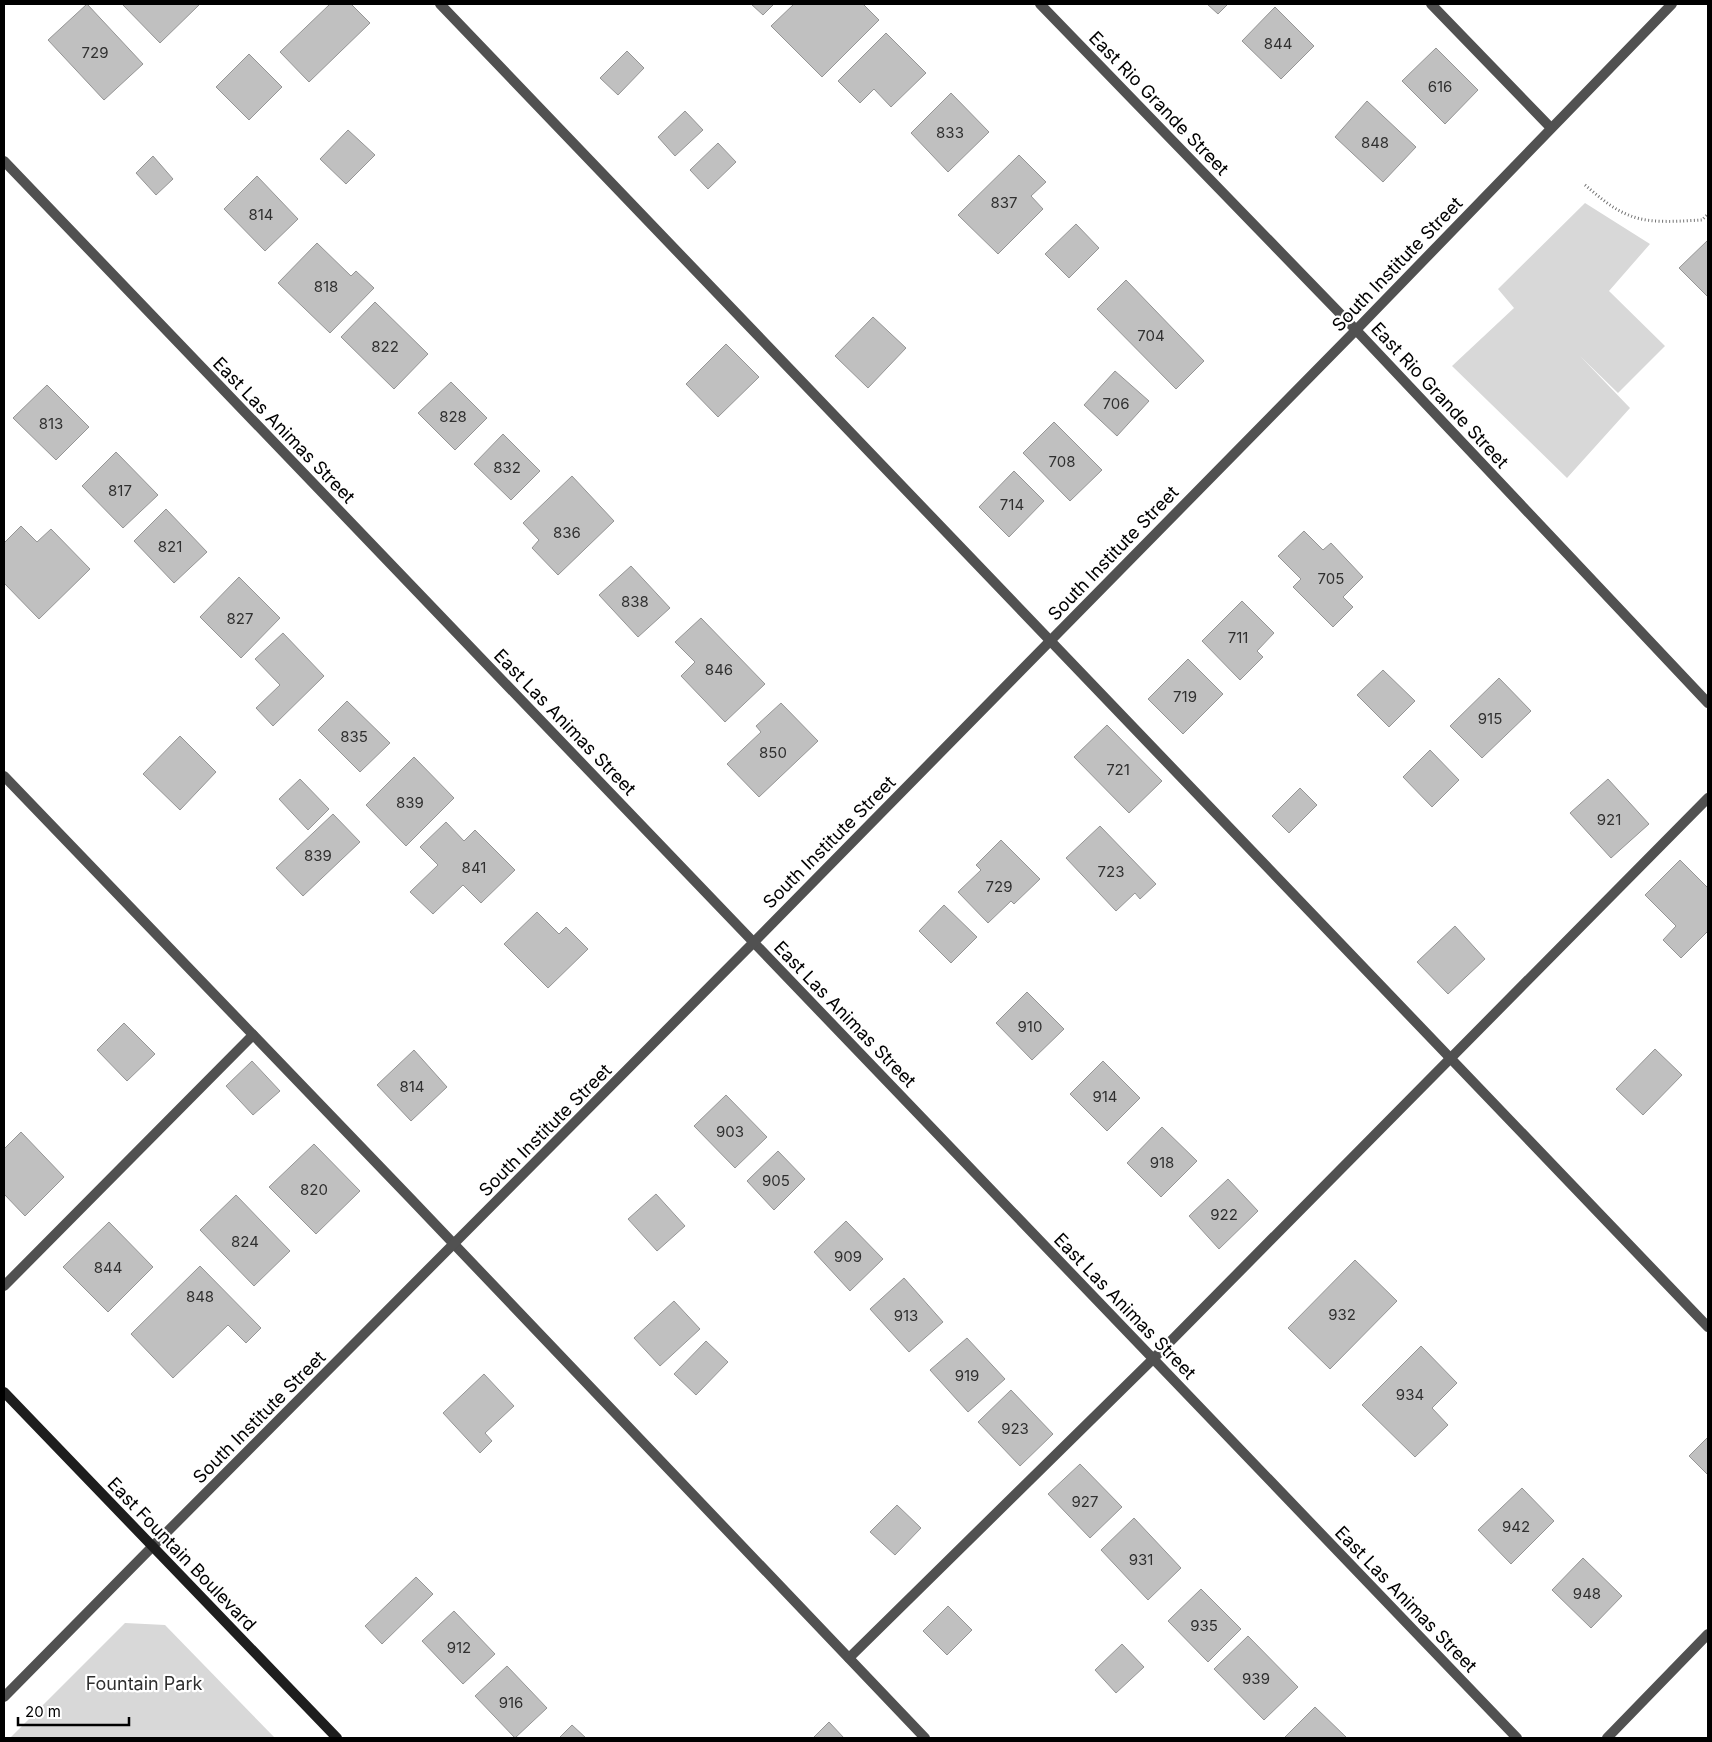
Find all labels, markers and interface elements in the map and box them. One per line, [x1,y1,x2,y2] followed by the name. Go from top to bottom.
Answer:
[1085,27,1233,179] street label: East Rio Grande Street
[1264,34,1292,53] house number: 844
[82,43,108,62] house number: 729
[1428,77,1452,96] house number: 616
[936,123,964,142] house number: 833
[1361,133,1389,152] house number: 848
[1327,192,1467,335] street label: South Institute Street
[990,193,1018,212] house number: 837
[248,205,274,224] house number: 814
[314,277,338,296] house number: 818
[1367,318,1513,472] street label: East Rio Grande Street
[1137,326,1165,345] house number: 704
[371,337,399,356] house number: 822
[209,353,359,507] street label: East Las Animas Street
[1102,394,1130,413] house number: 706
[439,407,467,426] house number: 828
[39,414,63,433] house number: 813
[1049,452,1076,471] house number: 708
[493,458,521,477] house number: 832
[108,481,132,500] house number: 817
[1043,481,1183,624] street label: South Institute Street
[1000,495,1024,514] house number: 714
[553,523,581,542] house number: 836
[158,537,182,556] house number: 821
[1318,569,1344,588] house number: 705
[621,592,649,611] house number: 838
[227,609,253,628] house number: 827
[1228,628,1248,647] house number: 711
[490,645,640,799] street label: East Las Animas Street
[705,660,733,679] house number: 846
[1173,687,1197,706] house number: 719
[1478,709,1502,728] house number: 915
[340,727,368,746] house number: 835
[759,743,787,762] house number: 850
[1106,760,1130,779] house number: 721
[758,771,900,913] street label: South Institute Street
[396,793,424,812] house number: 839
[1597,810,1621,829] house number: 921
[304,846,332,865] house number: 839
[462,858,486,877] house number: 841
[1098,862,1124,881] house number: 723
[986,877,1012,896] house number: 729
[770,937,920,1091] street label: East Las Animas Street
[1018,1017,1042,1036] house number: 910
[474,1059,616,1201] street label: South Institute Street
[399,1077,425,1096] house number: 814
[1092,1087,1118,1106] house number: 914
[716,1122,744,1141] house number: 903
[1150,1153,1174,1172] house number: 918
[762,1171,790,1190] house number: 905
[300,1180,328,1199] house number: 820
[1210,1205,1238,1224] house number: 922
[1050,1229,1200,1383] street label: East Las Animas Street
[231,1232,259,1251] house number: 824
[834,1247,862,1266] house number: 909
[94,1258,122,1277] house number: 844
[186,1287,214,1306] house number: 848
[1328,1305,1356,1324] house number: 932
[894,1306,918,1325] house number: 913
[188,1346,330,1488] street label: South Institute Street
[955,1366,979,1385] house number: 919
[1396,1385,1424,1404] house number: 934
[1001,1419,1029,1438] house number: 923
[103,1473,261,1635] street label: East Fountain Boulevard
[1072,1492,1098,1511] house number: 927
[1502,1517,1530,1536] house number: 942
[1331,1522,1481,1676] street label: East Las Animas Street
[1129,1550,1153,1569] house number: 931
[1573,1584,1601,1603] house number: 948
[1190,1616,1218,1635] house number: 935
[447,1638,471,1657] house number: 912
[1242,1669,1270,1688] house number: 939
[86,1673,202,1694] park label: Fountain Park
[499,1693,523,1712] house number: 916
[18,1694,129,1726] scale bar
[25,1702,61,1721] text: 20 m

